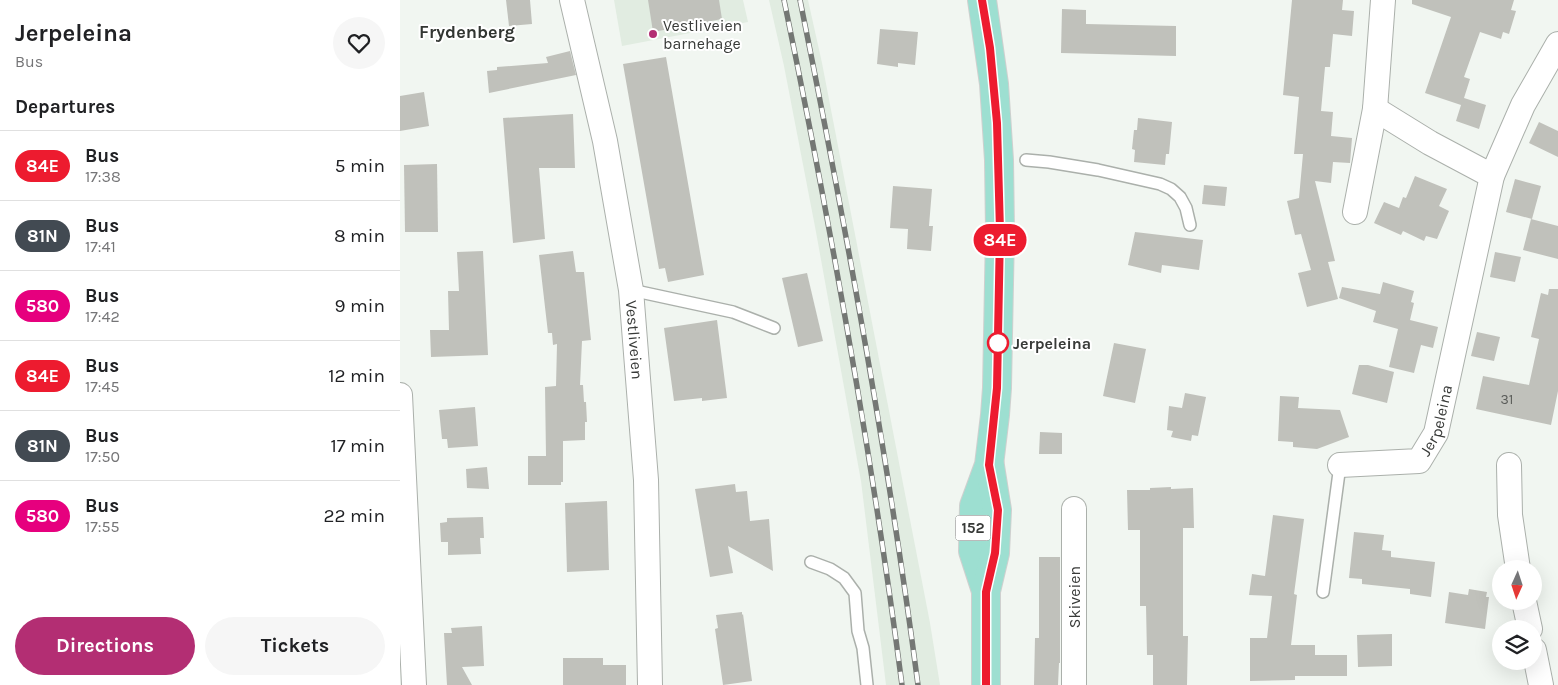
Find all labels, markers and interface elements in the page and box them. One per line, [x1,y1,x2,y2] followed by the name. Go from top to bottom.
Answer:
[663,16,742,53] place label: Vestliveien barnehage
[333,17,385,69] button: heart
[15,19,132,47] text: Jerpeleina
[419,21,515,43] district label: Frydenberg
[647,28,659,40] marker: Vestliveien barnehage
[15,52,43,71] text: Bus
[15,96,115,118] text: Departures
[85,145,119,167] text: Bus
[26,155,59,177] text: 84E
[335,155,385,177] text: 5 min
[85,167,121,186] text: 17:38
[85,215,119,237] text: Bus
[971,224,1029,256] line badge: 84E
[27,225,58,247] text: 81N
[334,225,385,247] text: 8 min
[984,229,1016,251] text: 84E
[85,237,116,256] text: 17:41
[85,285,119,307] text: Bus
[26,295,59,317] text: 580
[335,295,385,317] text: 9 min
[622,299,648,380] street label: Vestliveien
[85,307,120,326] text: 17:42
[987,332,1009,354] marker: Jerpeleina
[1013,334,1091,353] place label: Jerpeleina
[85,355,119,377] text: Bus
[26,365,59,387] text: 84E
[328,365,385,387] text: 12 min
[85,377,119,396] text: 17:45
[1415,383,1456,459] street label: Jerpeleina
[1501,391,1513,408] house number: 31
[85,425,119,447] text: Bus
[27,435,58,457] text: 81N
[330,435,385,457] text: 17 min
[85,447,120,466] text: 17:50
[85,495,119,517] text: Bus
[26,505,59,527] text: 580
[324,505,385,527] text: 22 min
[956,516,990,540] road number: 152
[85,517,120,536] text: 17:55
[1492,560,1542,610] north arrow
[1492,560,1542,670] map controls
[1065,566,1084,628] street label: Skiveien
[15,617,195,675] button: Directions
[205,617,385,675] button: Tickets
[1492,620,1542,670] button: layers

